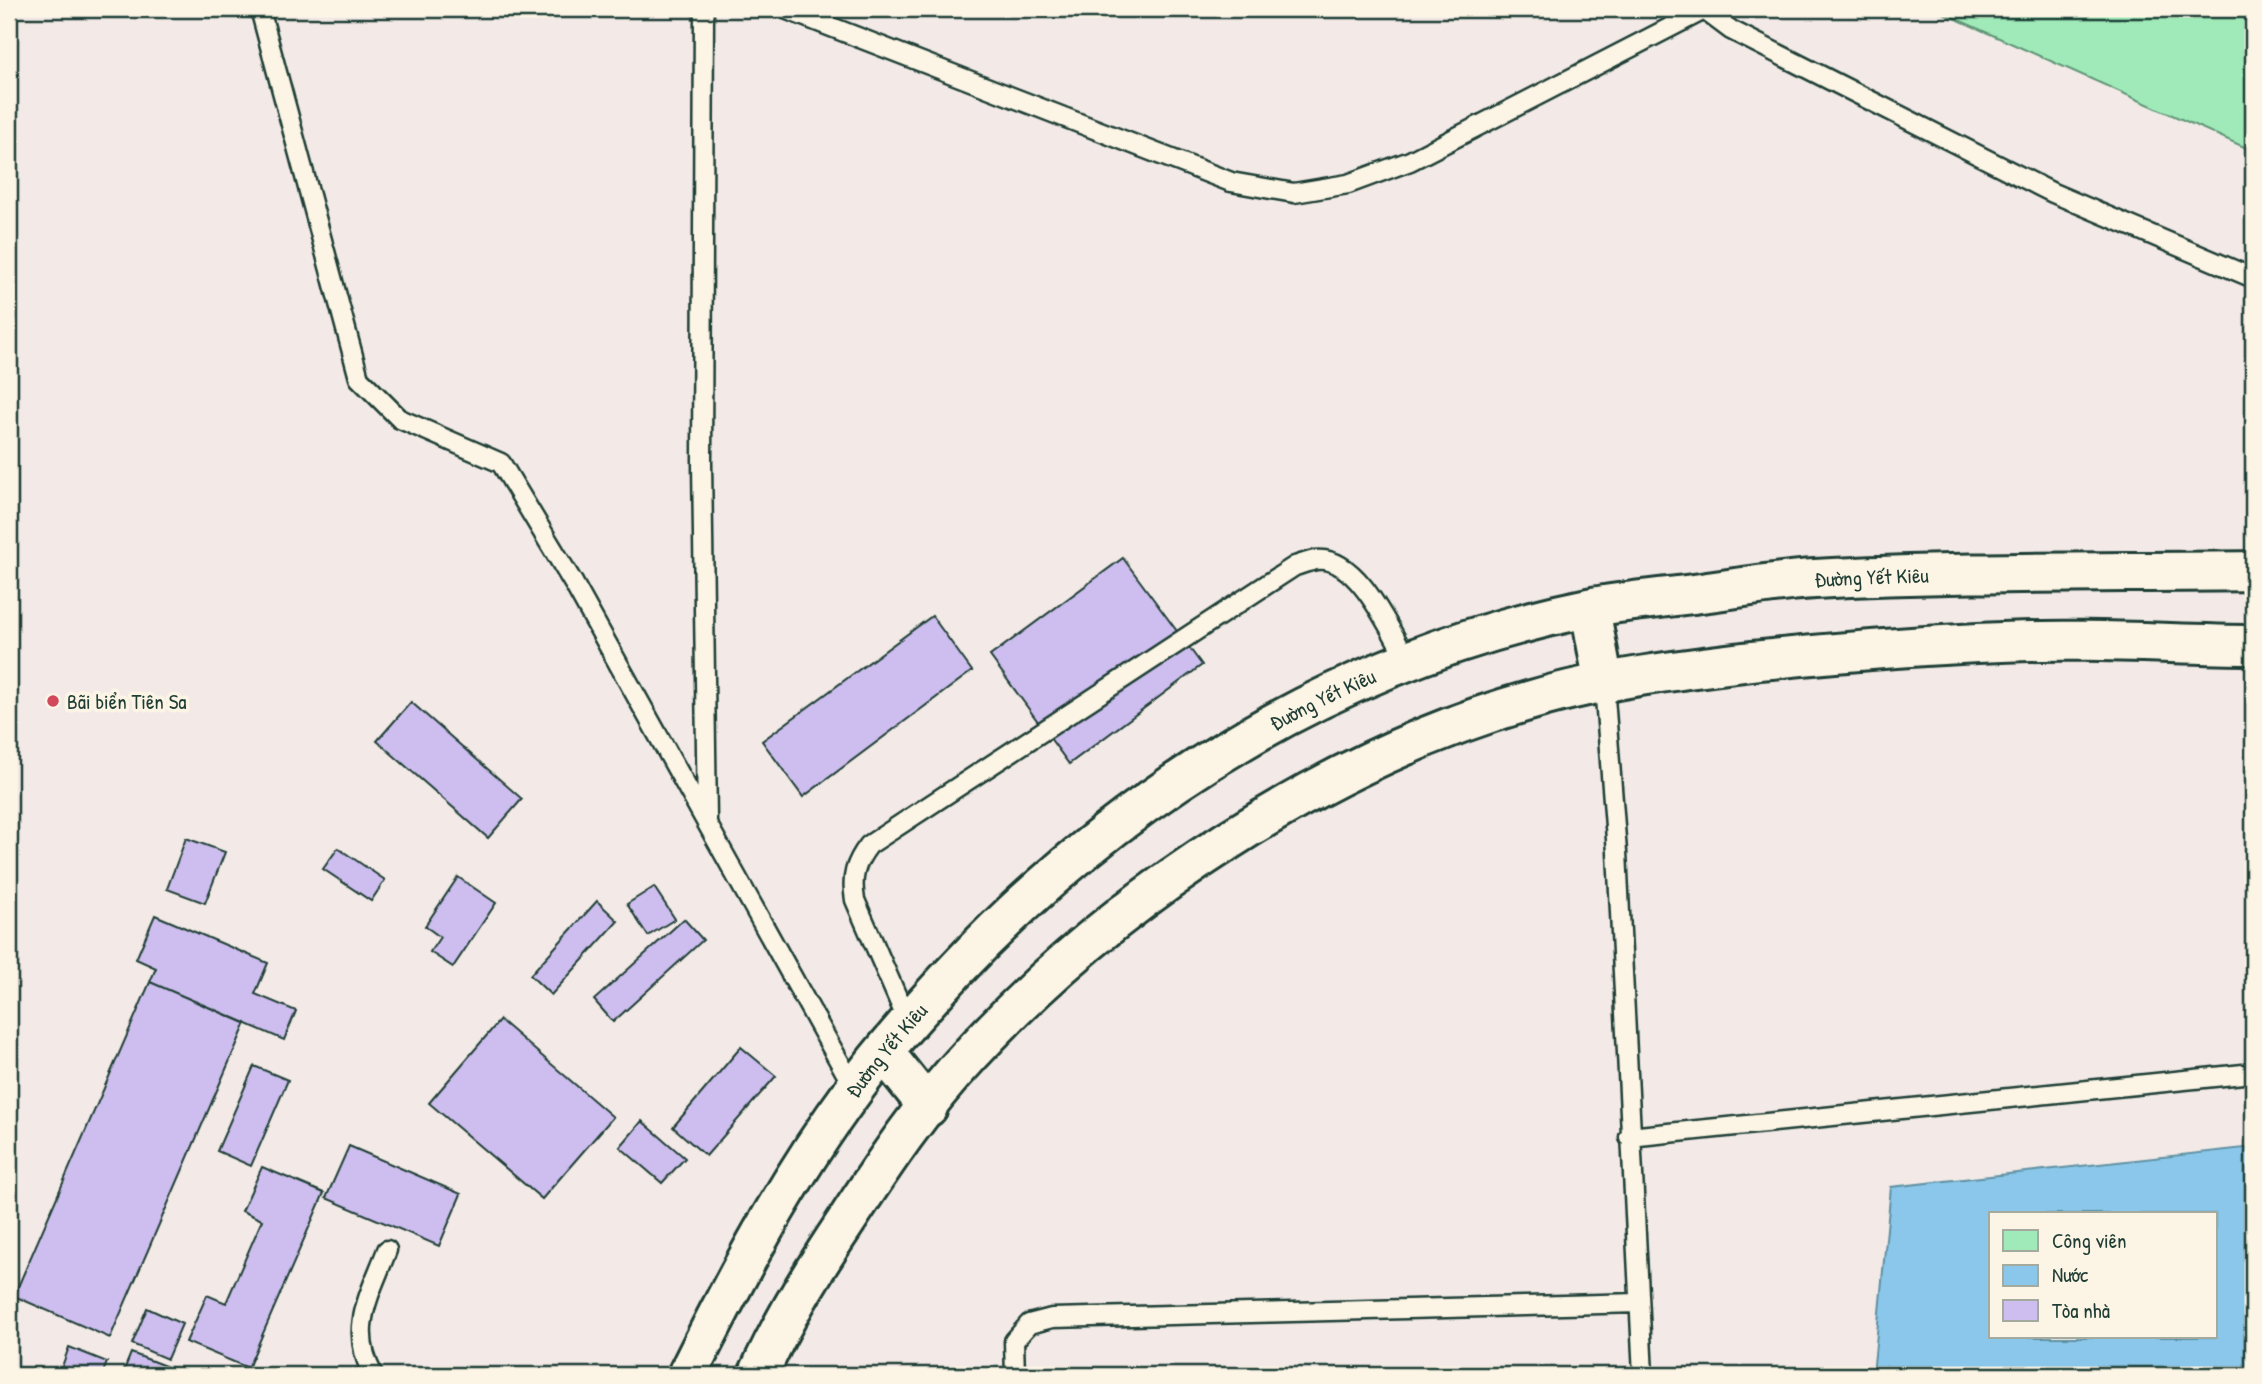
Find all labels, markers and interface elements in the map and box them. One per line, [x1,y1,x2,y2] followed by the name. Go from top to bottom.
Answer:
[1814,560,1930,594] street label: Đường Yết Kiêu
[1264,661,1380,737] street label: Đường Yết Kiêu
[67,687,187,716] place label: Bãi biển Tiên Sa
[45,693,61,709] marker: Bãi biển Tiên Sa
[838,996,934,1103] street label: Đường Yết Kiêu
[1989,1212,2216,1338] legend
[2052,1226,2127,1255] text: Công viên
[2052,1260,2089,1289] text: Nước
[2052,1296,2110,1325] text: Tòa nhà

